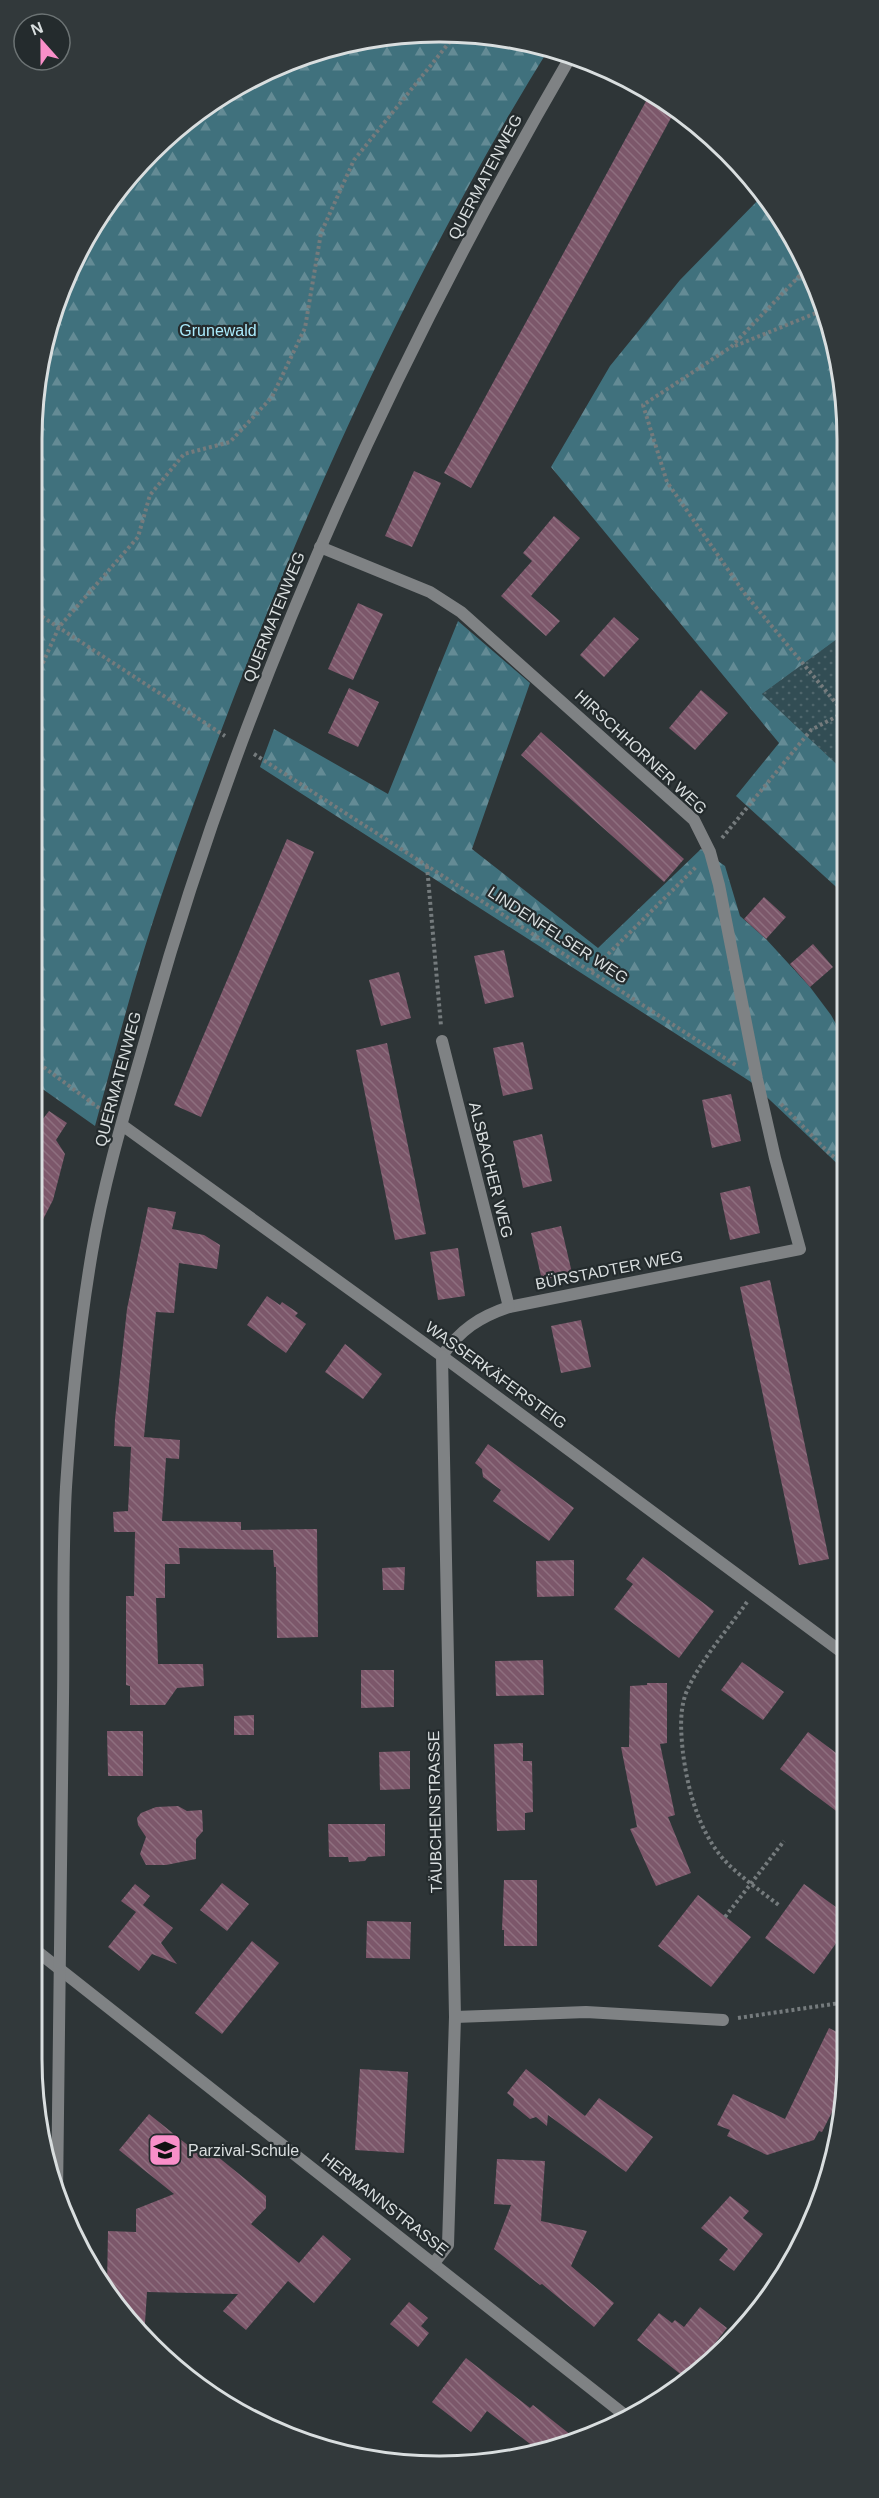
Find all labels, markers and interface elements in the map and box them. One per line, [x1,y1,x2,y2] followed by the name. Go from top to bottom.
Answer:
[12,12,72,72] north arrow
[28,18,45,38] text: N
[445,112,525,242] street label: QUERMATENWEG
[179,322,257,339] park label: Grunewald
[240,549,308,685] street label: QUERMATENWEG
[572,687,710,817] street label: HIRSCHHORNER WEG
[485,883,631,987] street label: LINDENFELSER WEG
[92,1010,144,1148] street label: QUERMATENWEG
[466,1100,516,1240] street label: ALSBACHER WEG
[534,1247,684,1293] street label: BÜRSTADTER WEG
[422,1318,570,1432] street label: WASSERKÄFERSTEIG
[425,1731,445,1893] street label: TÄUBCHENSTRASSE
[147,2132,183,2168] school or university icon: Parzival-Schule
[188,2142,299,2159] place label: Parzival-Schule
[318,2149,452,2259] street label: HERMANNSTRASSE

